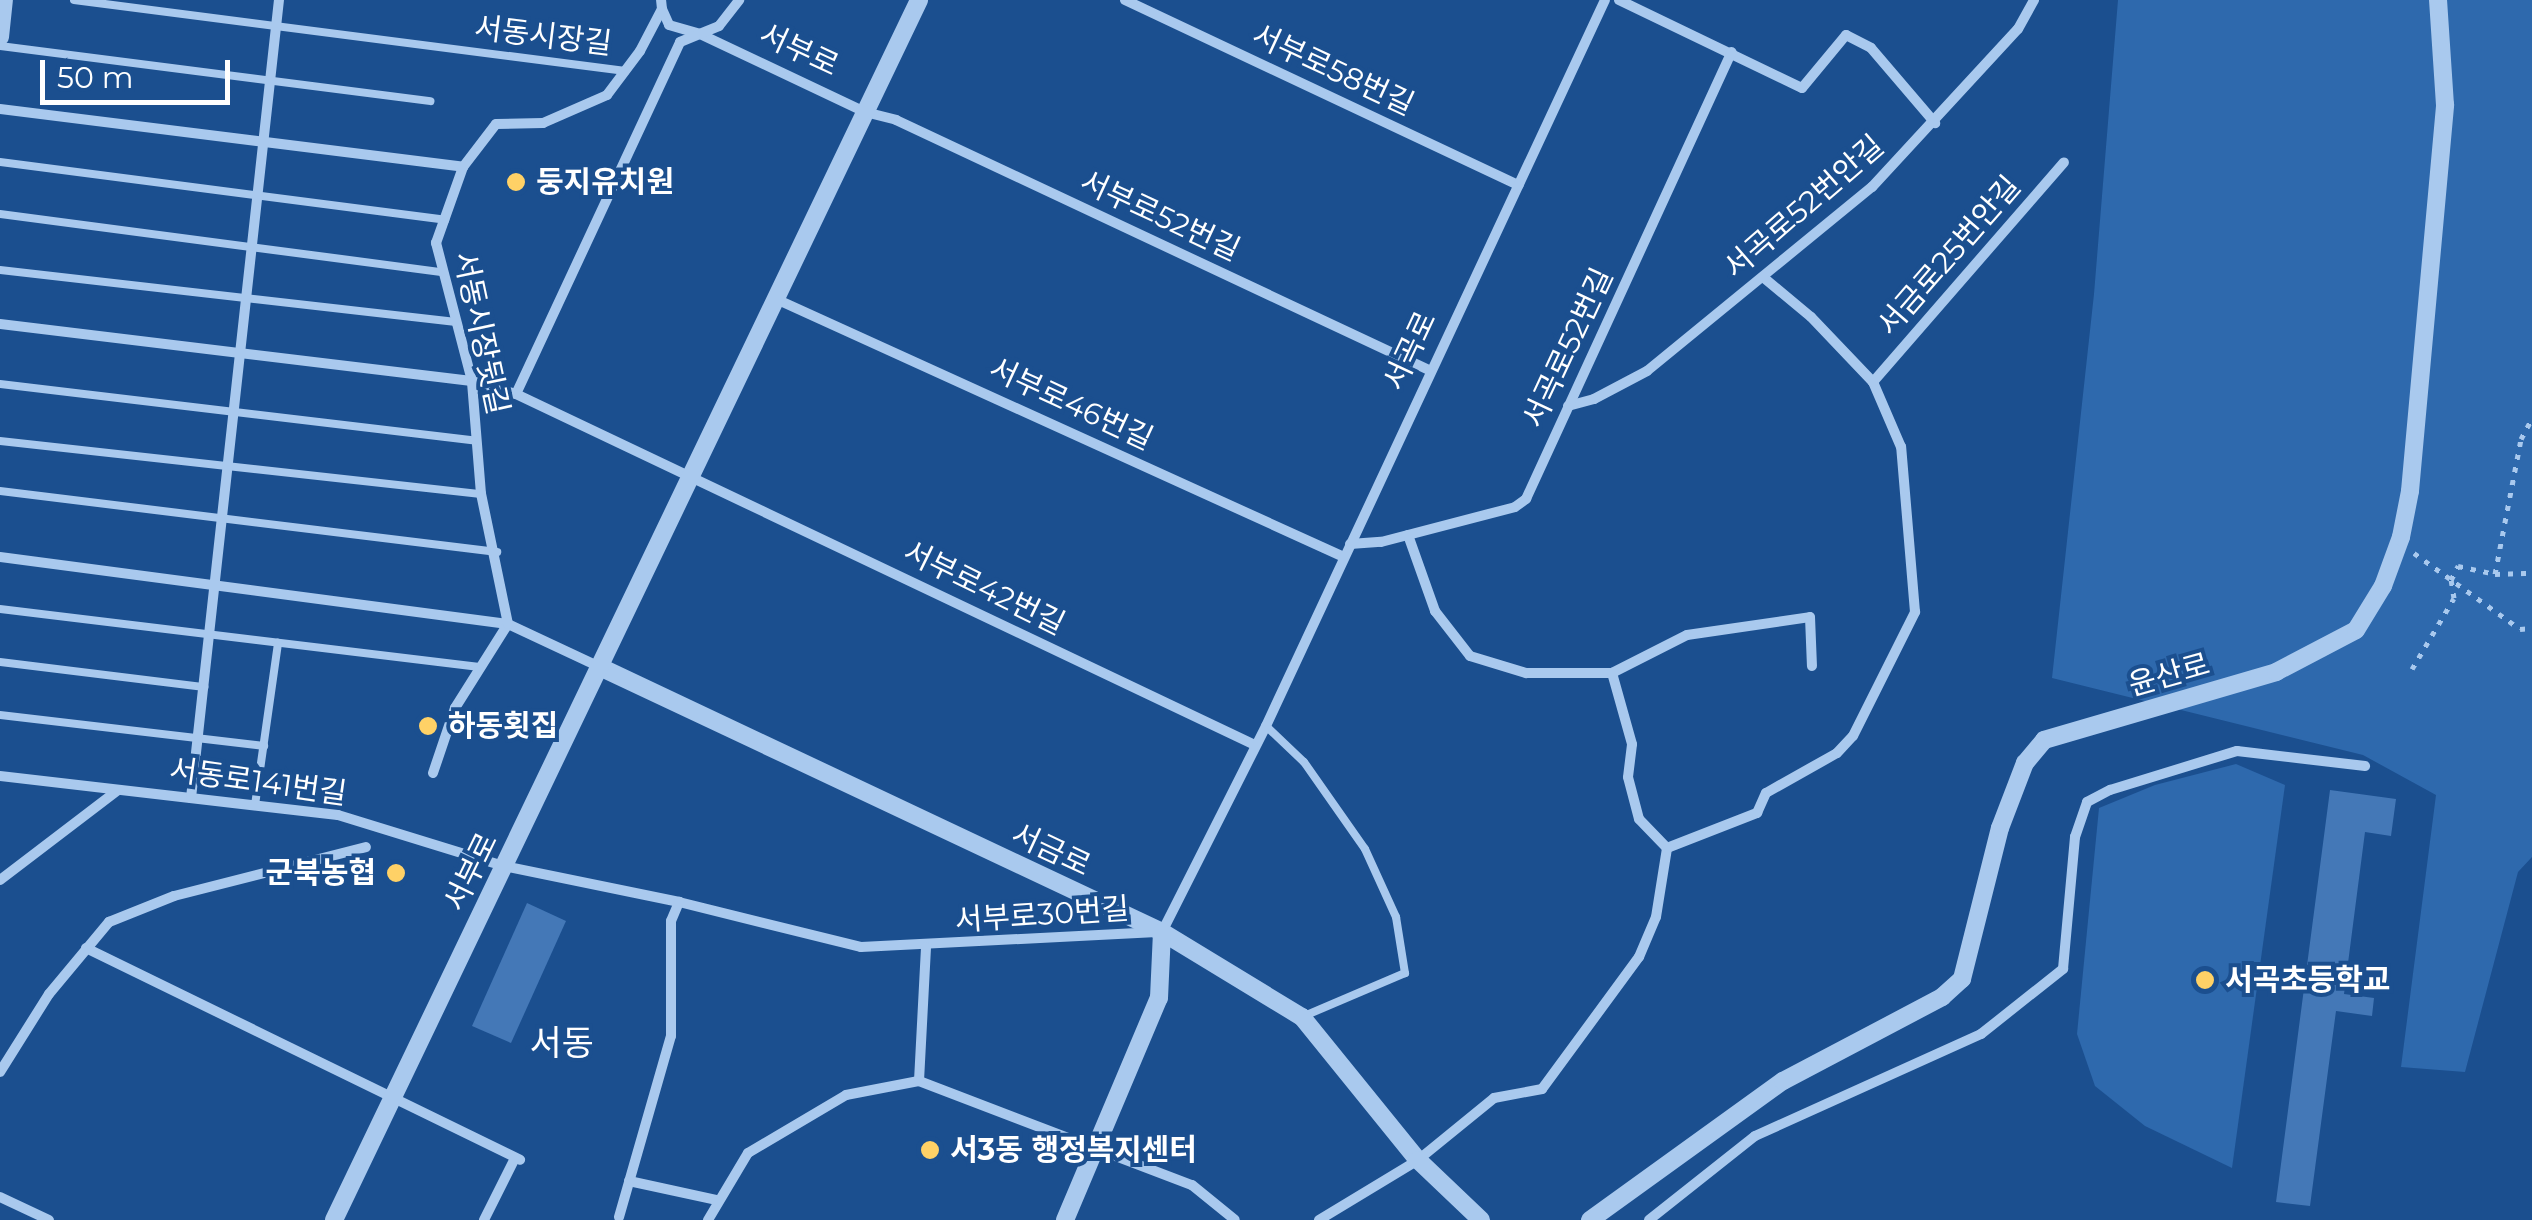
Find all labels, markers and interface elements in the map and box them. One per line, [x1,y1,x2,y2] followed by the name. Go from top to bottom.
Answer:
[472,10,614,62] street label: 서동시장길
[754,16,844,84] street label: 서부로
[1246,17,1420,123] street label: 서부로58번길
[45,40,235,102] scale bar
[57,59,134,96] text: 50 m
[1717,128,1891,286] street label: 서곡로52번안길
[1075,163,1245,269] street label: 서부로52번길
[536,164,674,200] place label: 둥지유치원
[1870,169,2028,343] street label: 서금로25번안길
[505,171,527,193] marker: 둥지유치원
[446,248,516,418] street label: 서동시장뒷길
[1515,263,1621,433] street label: 서곡로52번길
[1376,306,1444,396] street label: 서곡로
[984,350,1158,458] street label: 서부로46번길
[898,534,1070,642] street label: 서부로42번길
[2124,646,2214,704] street label: 윤산로
[448,708,558,744] place label: 하동횟집
[417,715,439,737] marker: 하동횟집
[167,752,349,812] street label: 서동로141번길
[1006,816,1096,884] street label: 서금로
[437,827,505,917] street label: 서부로
[266,855,376,891] place label: 군북농협
[385,862,407,884] marker: 군북농협
[954,891,1130,939] street label: 서부로30번길
[2225,962,2391,998] place label: 서곡초등학교
[2194,969,2216,991] marker: 서곡초등학교
[530,1022,594,1064] district label: 서동
[950,1132,1197,1168] place label: 서3동 행정복지센터
[919,1139,941,1161] marker: 서3동 행정복지센터

